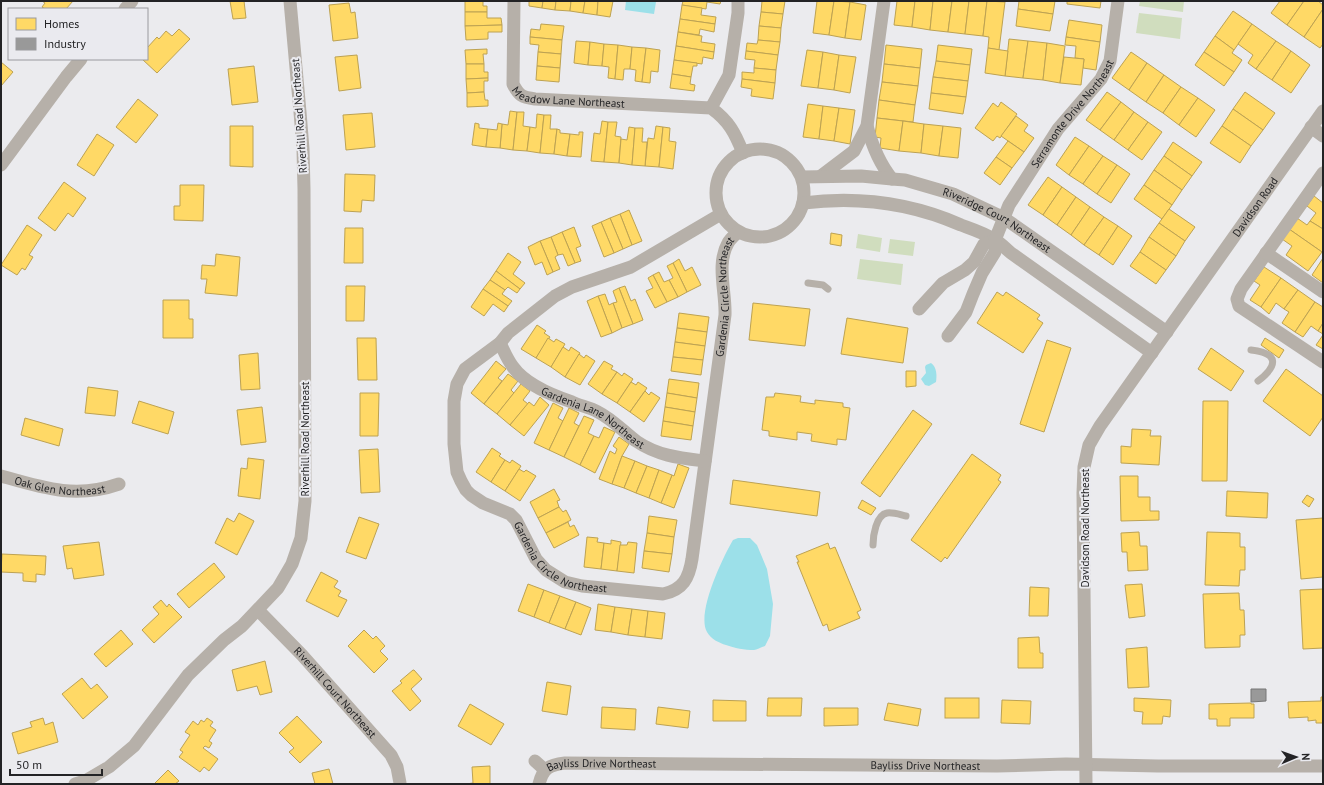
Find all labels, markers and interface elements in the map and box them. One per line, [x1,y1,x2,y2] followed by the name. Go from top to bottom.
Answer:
[8,8,148,60] legend
[44,16,79,31] text: Homes
[44,36,86,51] text: Industry
[1028,57,1117,170] street label: Serramonte Drive Northeast
[288,58,310,174] street label: Riverhill Road Northeast
[509,83,625,111] street label: Meadow Lane Northeast
[1229,174,1281,239] street label: Davidson Road
[941,184,1054,256] street label: Riveridge Court Northeast
[712,233,737,358] street label: Gardenia Circle Northeast
[298,381,312,497] street label: Riverhill Road Northeast
[539,384,647,452] street label: Gardenia Lane Northeast
[1078,468,1092,588] street label: Davidson Road Northeast
[13,473,107,498] street label: Oak Glen Northeast
[511,519,608,595] street label: Gardenia Circle Northeast
[291,644,380,741] street label: Riverhill Court Northeast
[1276,737,1316,777] north arrow
[10,751,102,777] scale bar
[1299,753,1313,761] text: N
[544,756,656,774] street label: Bayliss Drive Northeast
[16,757,42,772] text: 50 m
[870,758,980,773] street label: Bayliss Drive Northeast

